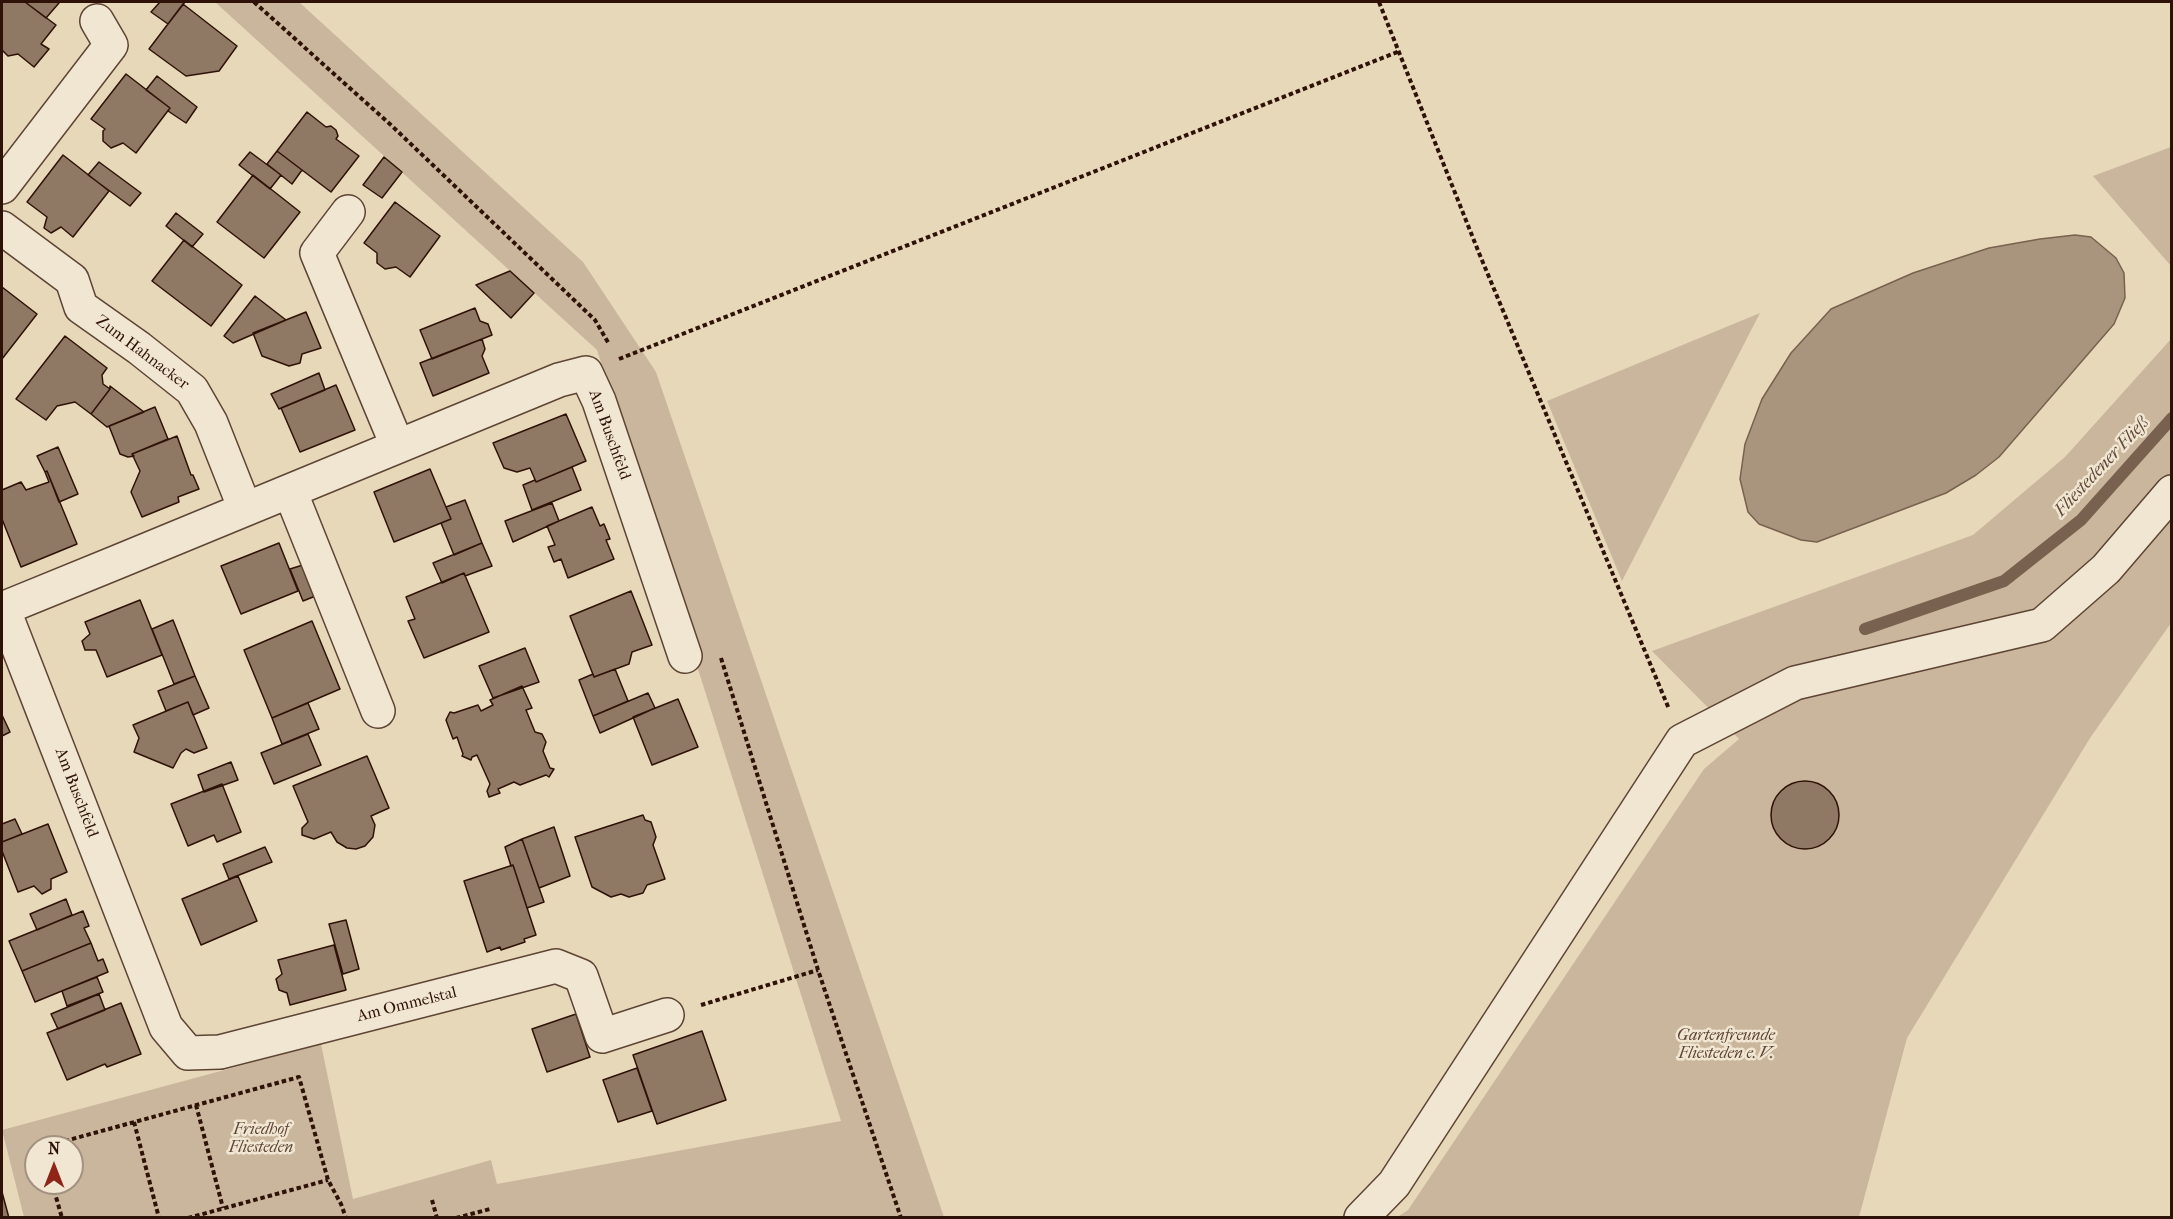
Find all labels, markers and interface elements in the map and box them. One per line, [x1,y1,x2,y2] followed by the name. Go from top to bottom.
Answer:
[91,312,193,394] street label: Zum Hahnacker
[584,387,634,483] street label: Am Buschfeld
[2050,413,2154,521] water label: Fliestedener Fließ
[50,746,102,840] street label: Am Buschfeld
[355,983,459,1027] street label: Am Ommelstal
[1677,1026,1775,1064] park label: Gartenfreunde Fliesteden e. V.
[229,1120,293,1158] park label: Friedhof Fliesteden
[24,1135,84,1195] north arrow
[48,1139,60,1158] text: N

